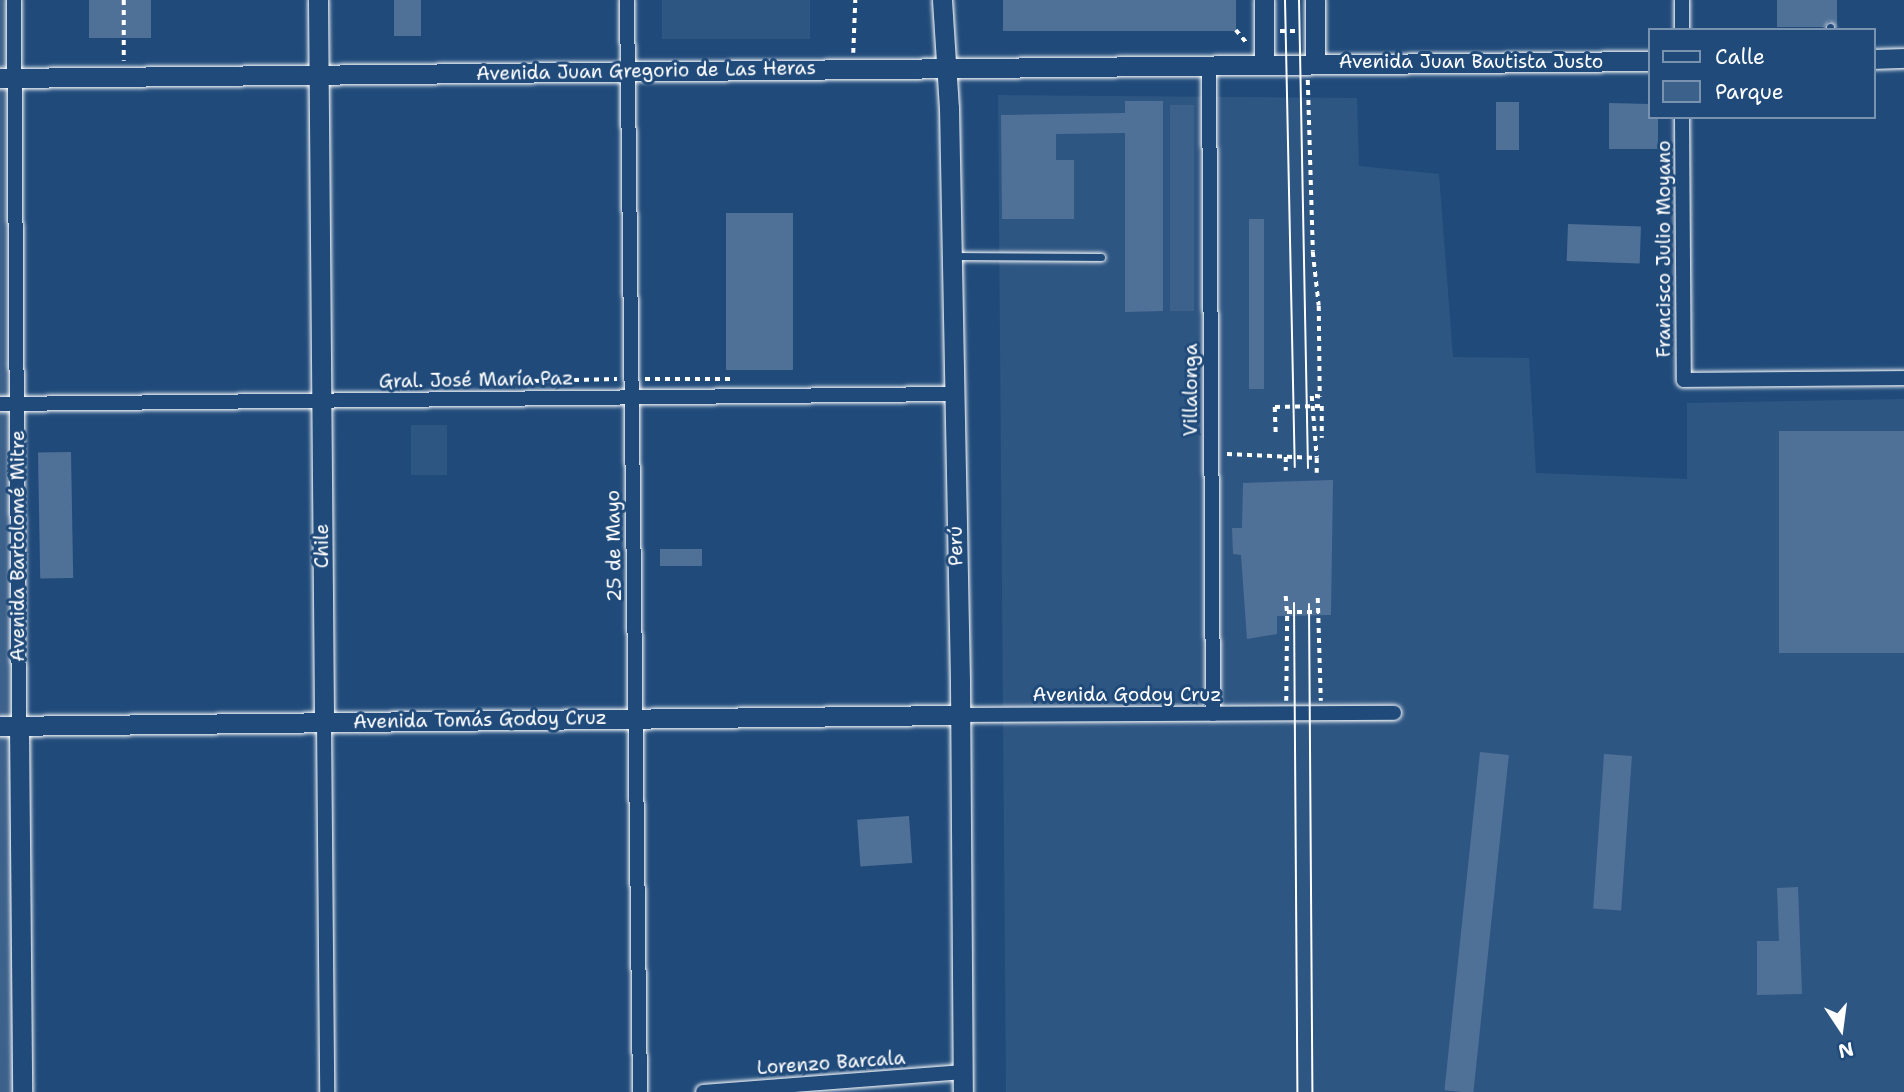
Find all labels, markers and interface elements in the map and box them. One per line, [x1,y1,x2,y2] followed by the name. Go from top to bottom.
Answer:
[1648,28,1876,119] legend
[1715,43,1765,71] text: Calle
[1339,51,1603,73] street label: Avenida Juan Bautista Justo
[476,57,816,85] street label: Avenida Juan Gregorio de Las Heras
[1715,78,1784,106] text: Parque
[1653,140,1675,358] street label: Francisco Julio Moyano
[1180,344,1202,436] street label: Villalonga
[379,367,573,393] street label: Gral. José María Paz
[7,430,29,662] street label: Avenida Bartolomé Mitre
[602,490,626,602] street label: 25 de Mayo
[311,524,333,568] street label: Chile
[944,526,968,566] street label: Perú
[1033,684,1221,706] street label: Avenida Godoy Cruz
[353,706,607,734] street label: Avenida Tomás Godoy Cruz
[1806,994,1876,1064] north arrow
[1836,1036,1856,1064] text: N
[756,1046,906,1080] street label: Lorenzo Barcala

